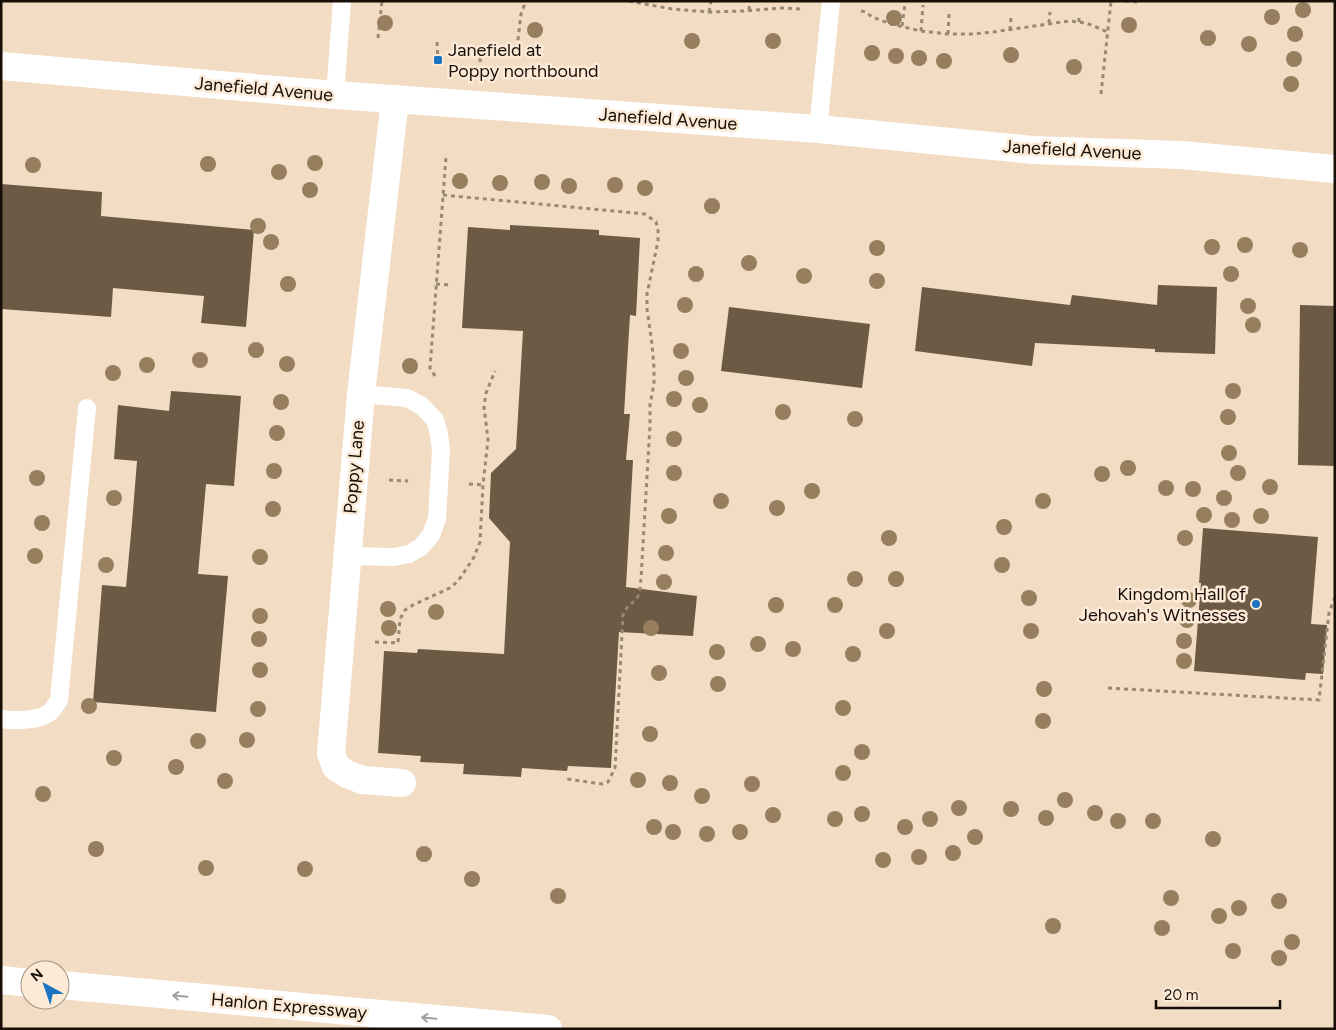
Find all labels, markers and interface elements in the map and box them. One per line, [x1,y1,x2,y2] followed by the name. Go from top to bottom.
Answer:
[448,39,599,82] place label: Janefield at Poppy northbound
[432,54,444,66] marker: Janefield at Poppy northbound
[194,72,334,106] street label: Janefield Avenue
[598,103,738,135] street label: Janefield Avenue
[1002,135,1142,165] street label: Janefield Avenue
[339,419,369,515] street label: Poppy Lane
[1079,583,1246,626] place label: Kingdom Hall of Jehovah's Witnesses
[1250,598,1262,610] marker: Kingdom Hall of Jehovah's Witnesses
[20,960,70,1010] north arrow
[27,965,47,985] text: N
[1156,978,1280,1010] scale bar
[1164,986,1198,1004] text: 20 m
[210,988,368,1024] street label: Hanlon Expressway
[173,991,189,1001] one-way arrow
[422,1013,438,1023] one-way arrow

